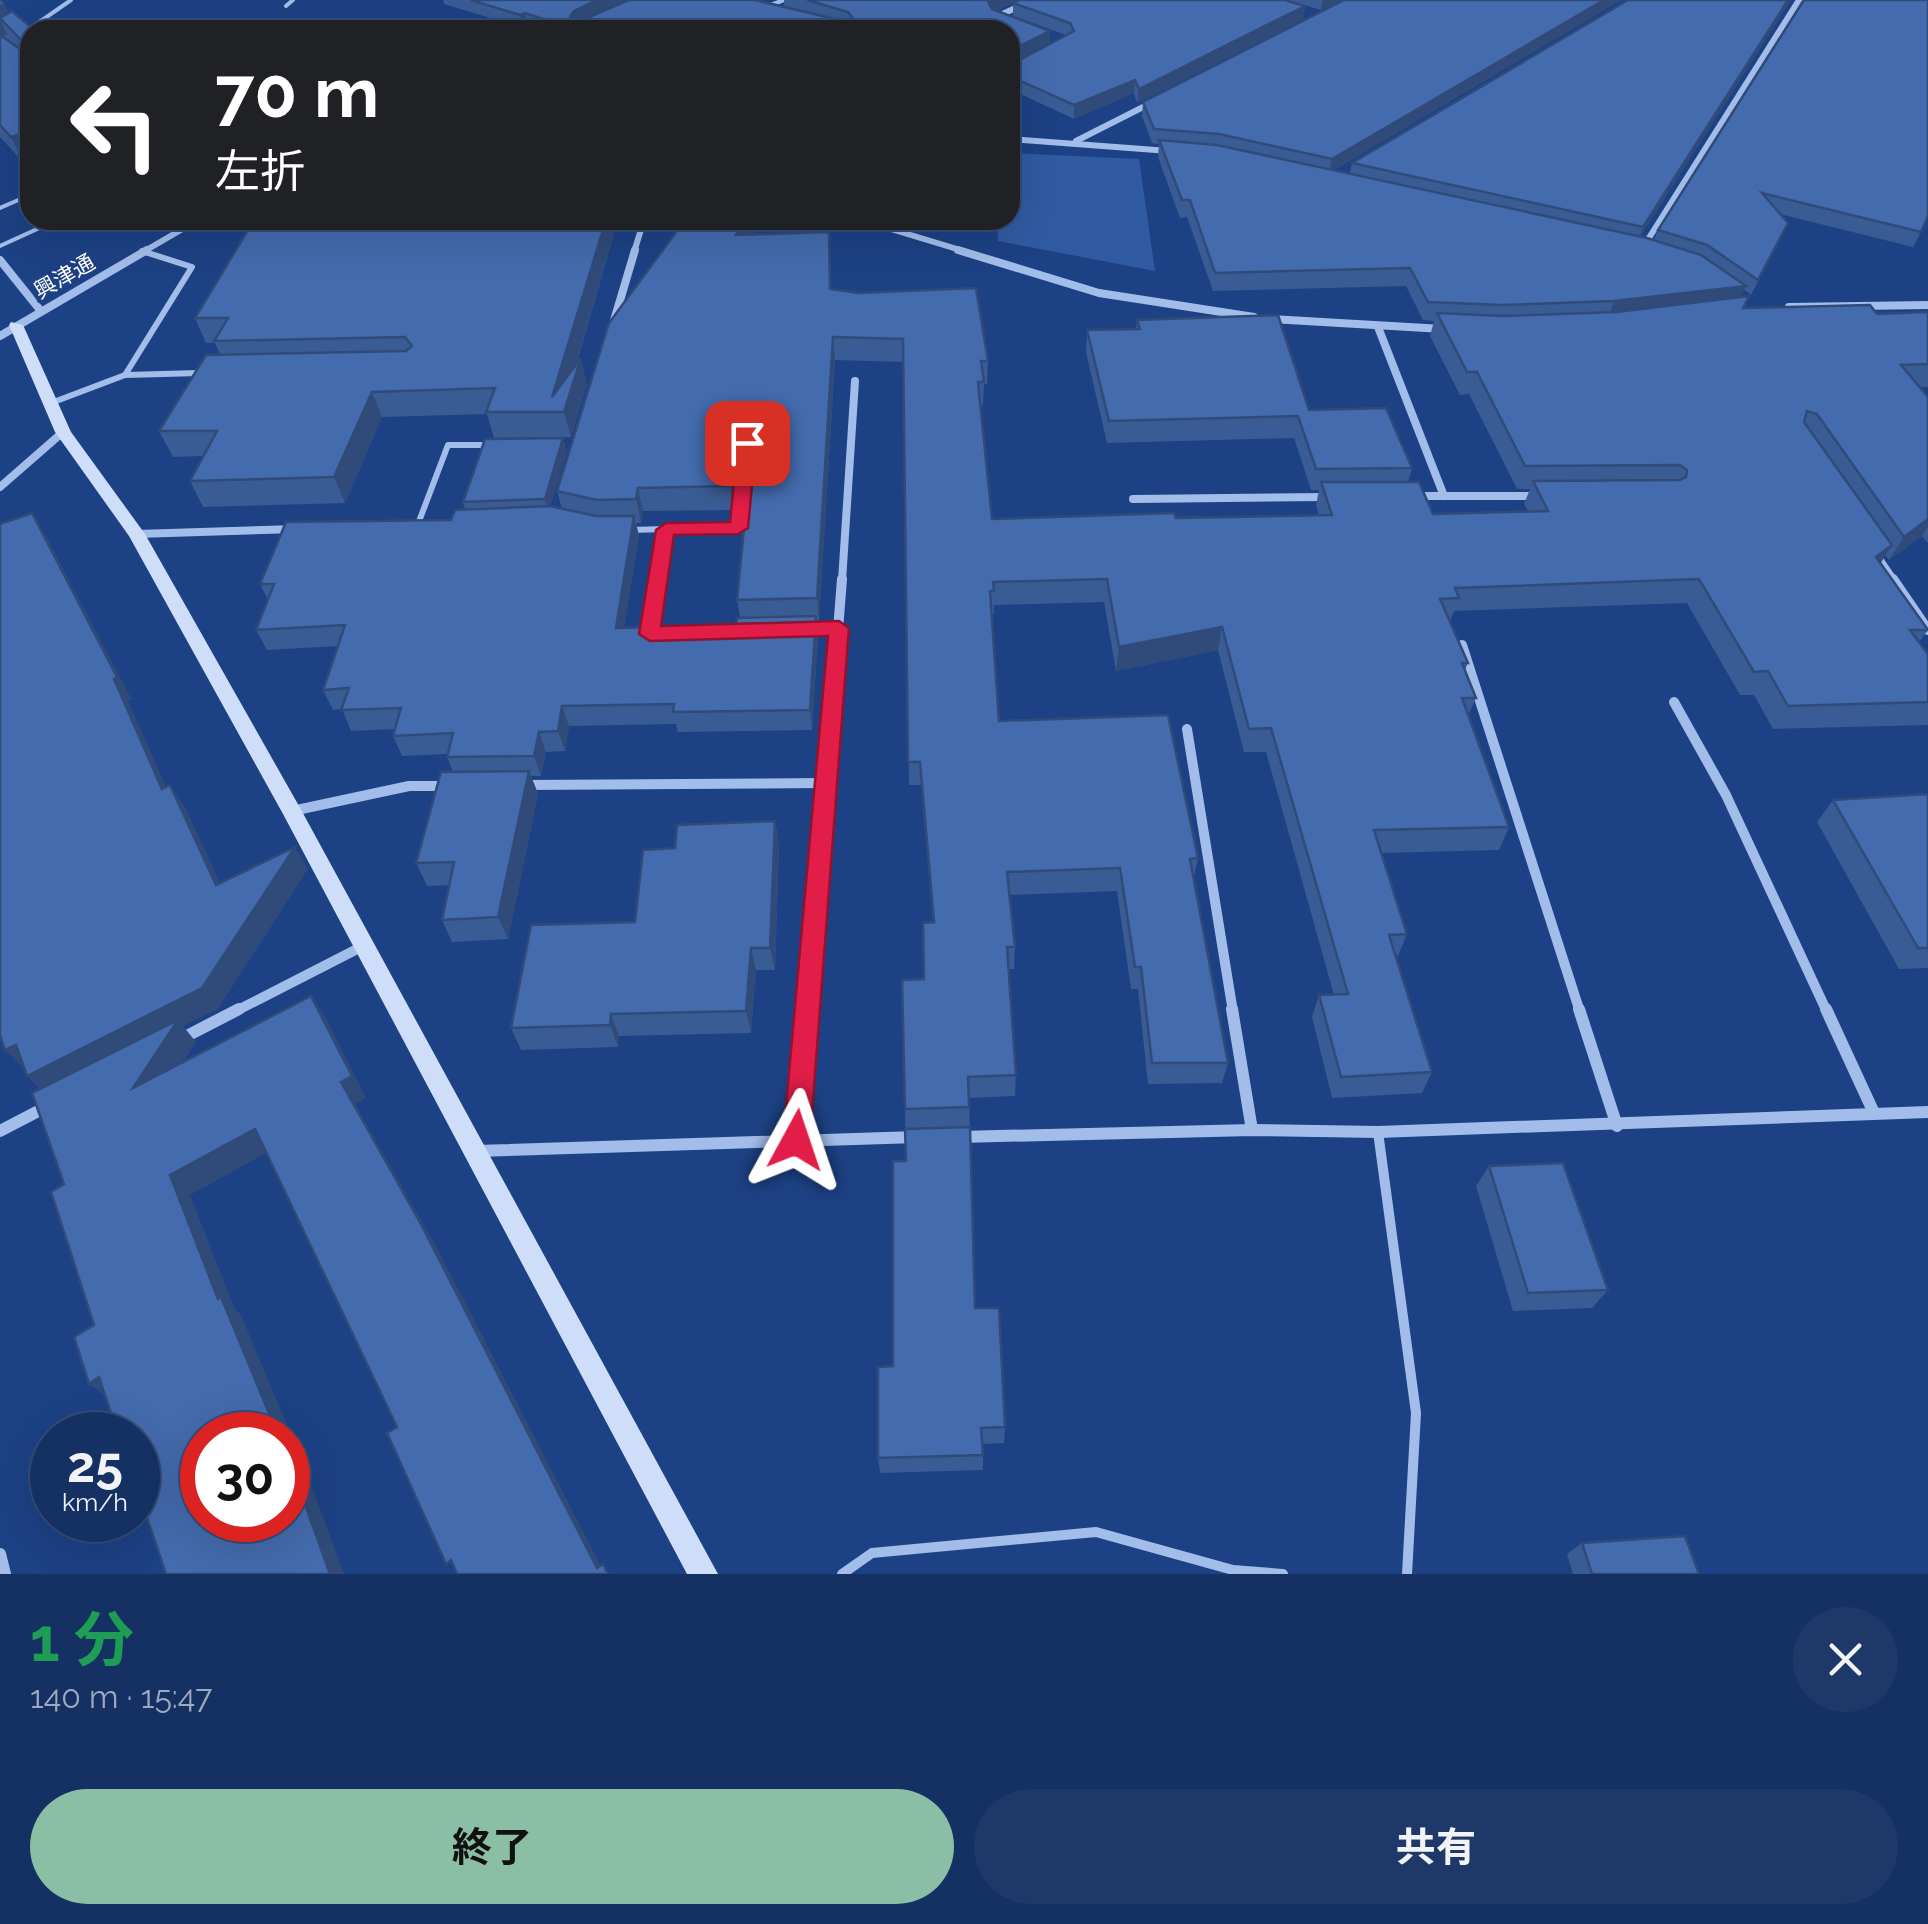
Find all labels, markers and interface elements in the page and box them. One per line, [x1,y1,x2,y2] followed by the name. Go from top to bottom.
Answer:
[215,51,379,133] text: 70 m
[50,60,180,190] icon: left
[215,145,305,198] text: 左折
[29,248,99,304] street label: 興津通
[705,401,790,486] pin
[720,416,775,471] icon: arrive
[744,1088,848,1192] position arrow
[180,1412,310,1542] speed limit sign: 30
[67,1435,123,1494] text: 25
[62,1487,128,1517] text: km/h
[30,1605,134,1675] text: 1 分
[1793,1607,1898,1712] button: close
[30,1678,212,1715] text: 140 m · 15:47
[30,1789,954,1904] button: 終了
[974,1789,1898,1904] button: 共有

